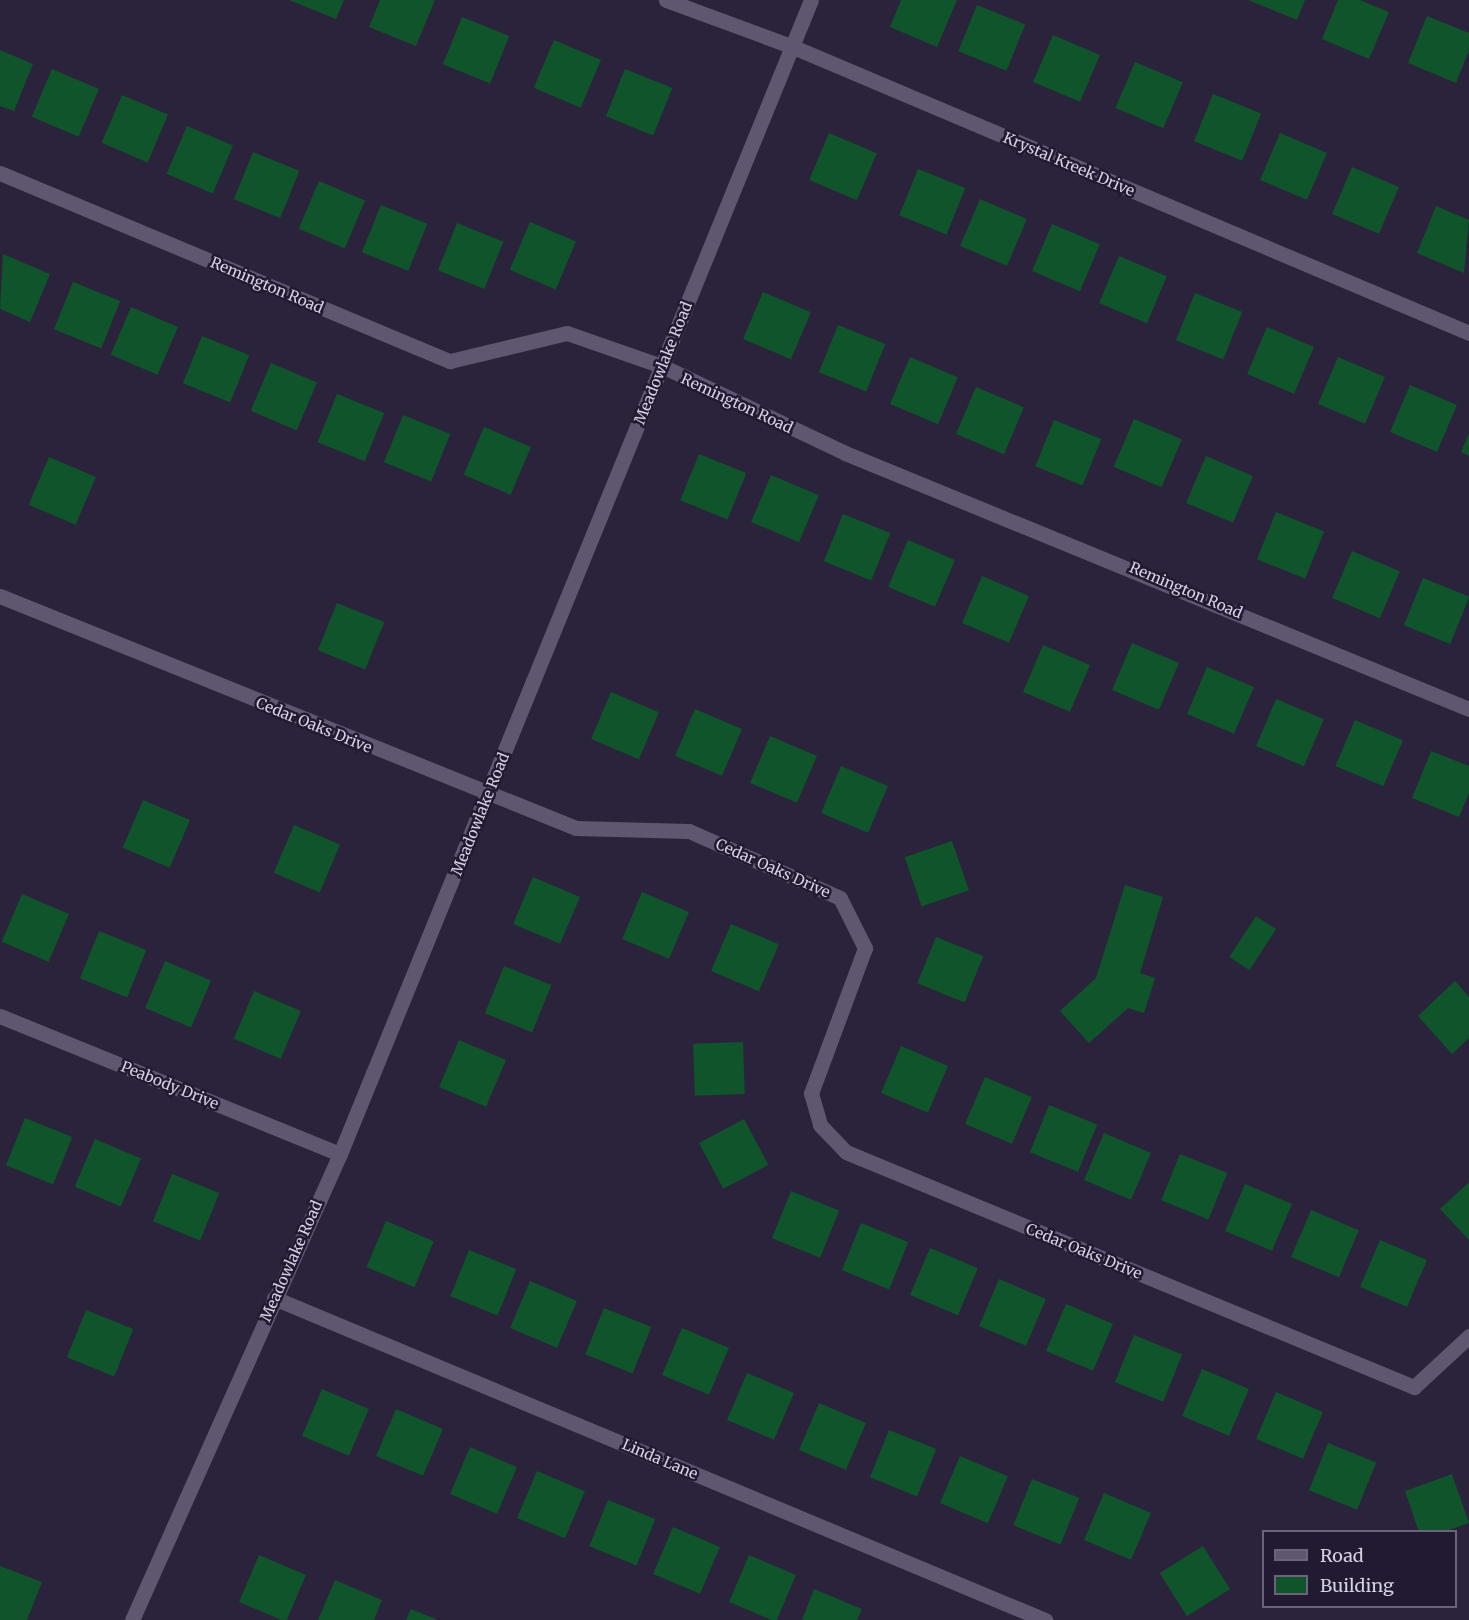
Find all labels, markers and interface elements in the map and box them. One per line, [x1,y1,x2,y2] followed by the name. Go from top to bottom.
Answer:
[1001,128,1137,200] street label: Krystal Kreek Drive
[208,253,326,317] street label: Remington Road
[630,299,696,427] street label: Meadowlake Road
[678,369,796,437] street label: Remington Road
[1127,558,1245,622] street label: Remington Road
[253,694,375,756] street label: Cedar Oaks Drive
[447,750,513,878] street label: Meadowlake Road
[713,835,833,901] street label: Cedar Oaks Drive
[118,1057,222,1113] street label: Peabody Drive
[256,1198,326,1324] street label: Meadowlake Road
[1023,1220,1145,1282] street label: Cedar Oaks Drive
[620,1435,700,1483] street label: Linda Lane
[1262,1530,1457,1608] legend
[1320,1544,1364,1567] text: Road
[1320,1574,1394,1597] text: Building

